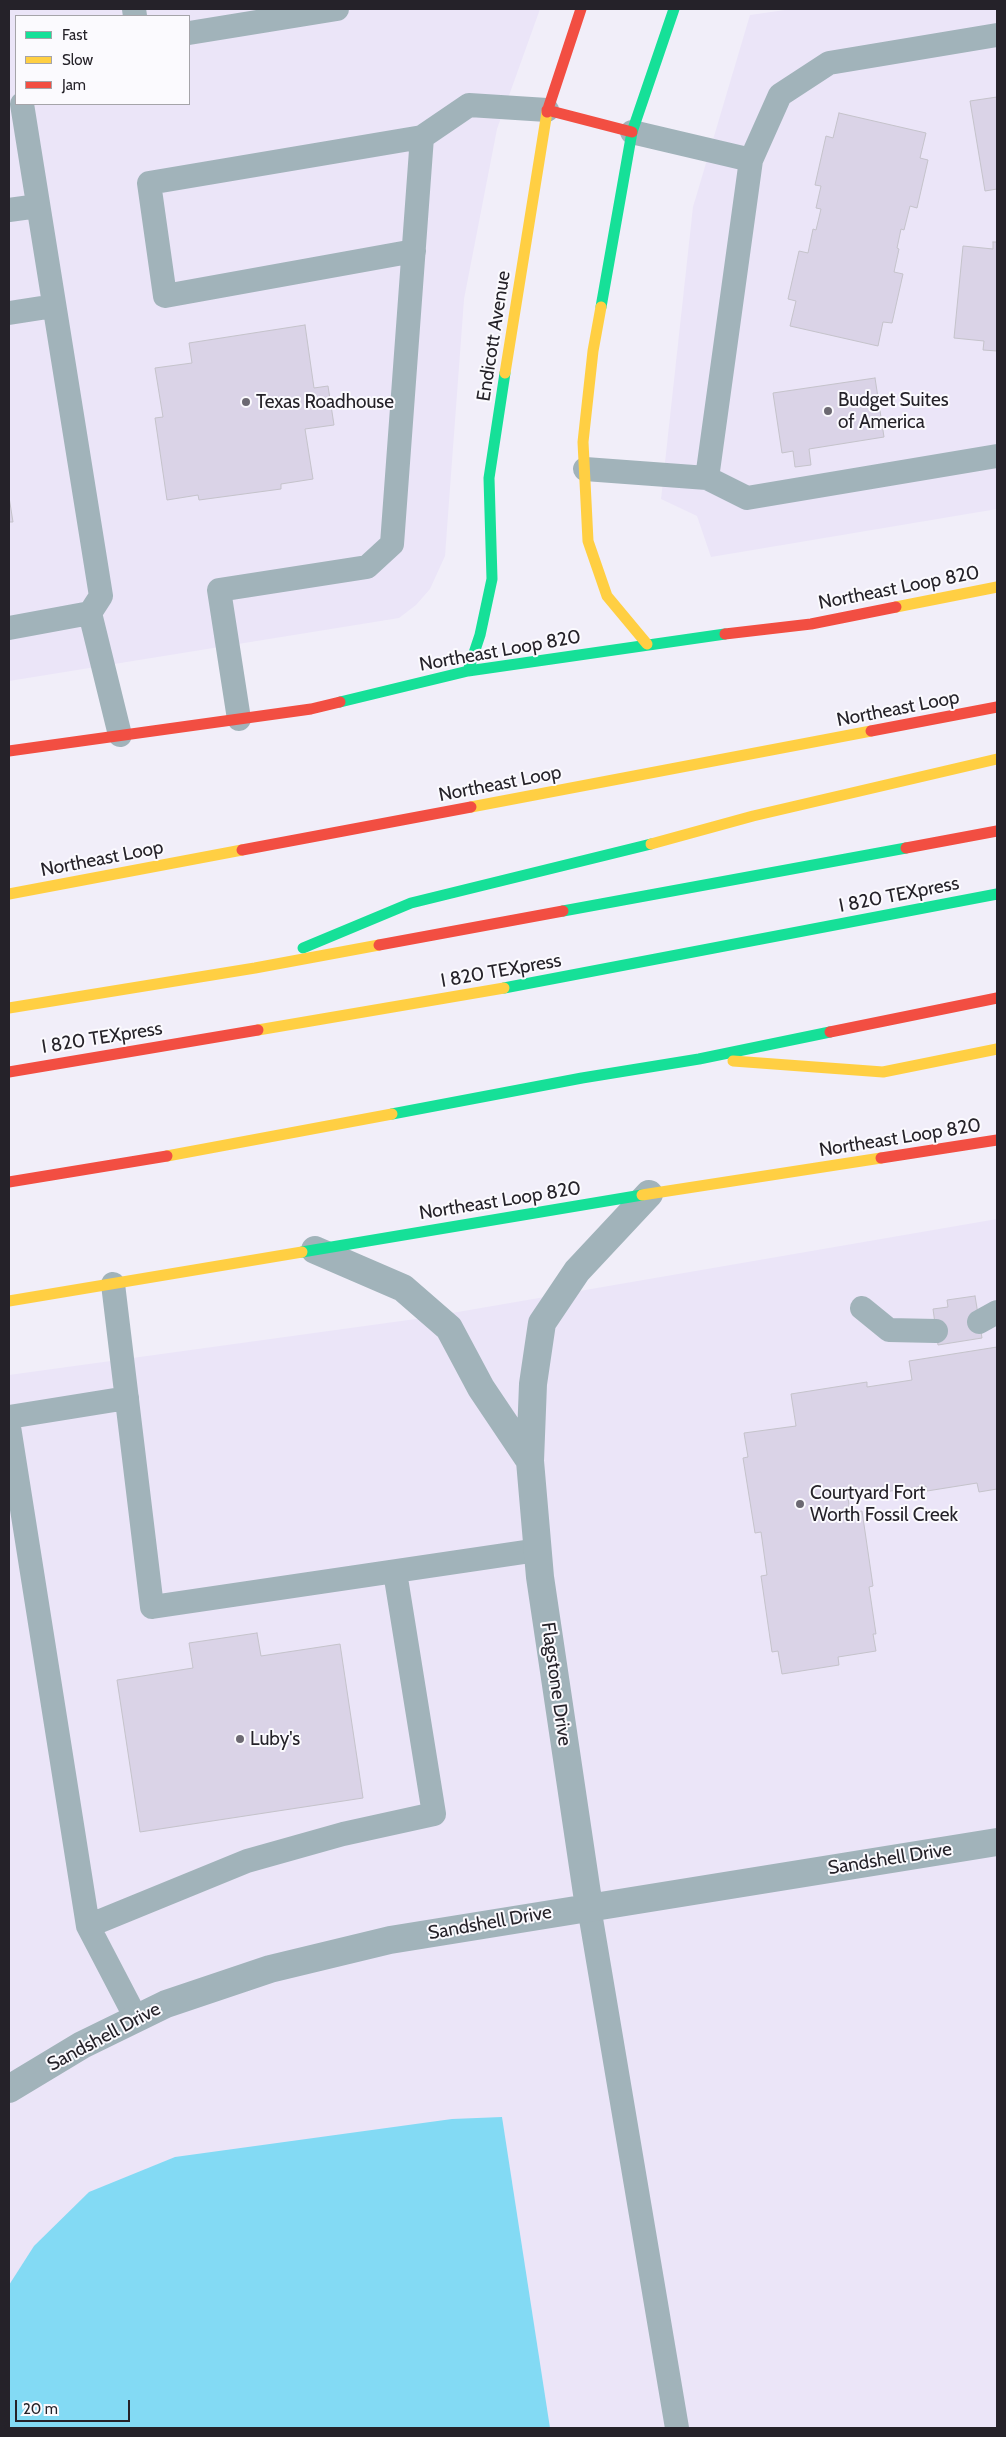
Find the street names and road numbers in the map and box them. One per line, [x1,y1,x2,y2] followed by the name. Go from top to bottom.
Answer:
[472,269,516,403] street label: Endicott Avenue
[817,561,981,615] street label: Northeast Loop 820
[418,626,582,676] street label: Northeast Loop 820
[835,686,961,732] street label: Northeast Loop
[437,761,563,807] street label: Northeast Loop
[39,836,165,882] street label: Northeast Loop
[837,872,961,918] street label: I 820 TEXpress
[439,949,563,993] street label: I 820 TEXpress
[40,1017,164,1059] street label: I 820 TEXpress
[817,1114,983,1162] street label: Northeast Loop 820
[417,1177,583,1225] street label: Northeast Loop 820
[536,1621,576,1747] street label: Flagstone Drive
[826,1838,954,1880] street label: Sandshell Drive
[426,1901,554,1945] street label: Sandshell Drive
[43,1998,165,2076] street label: Sandshell Drive

